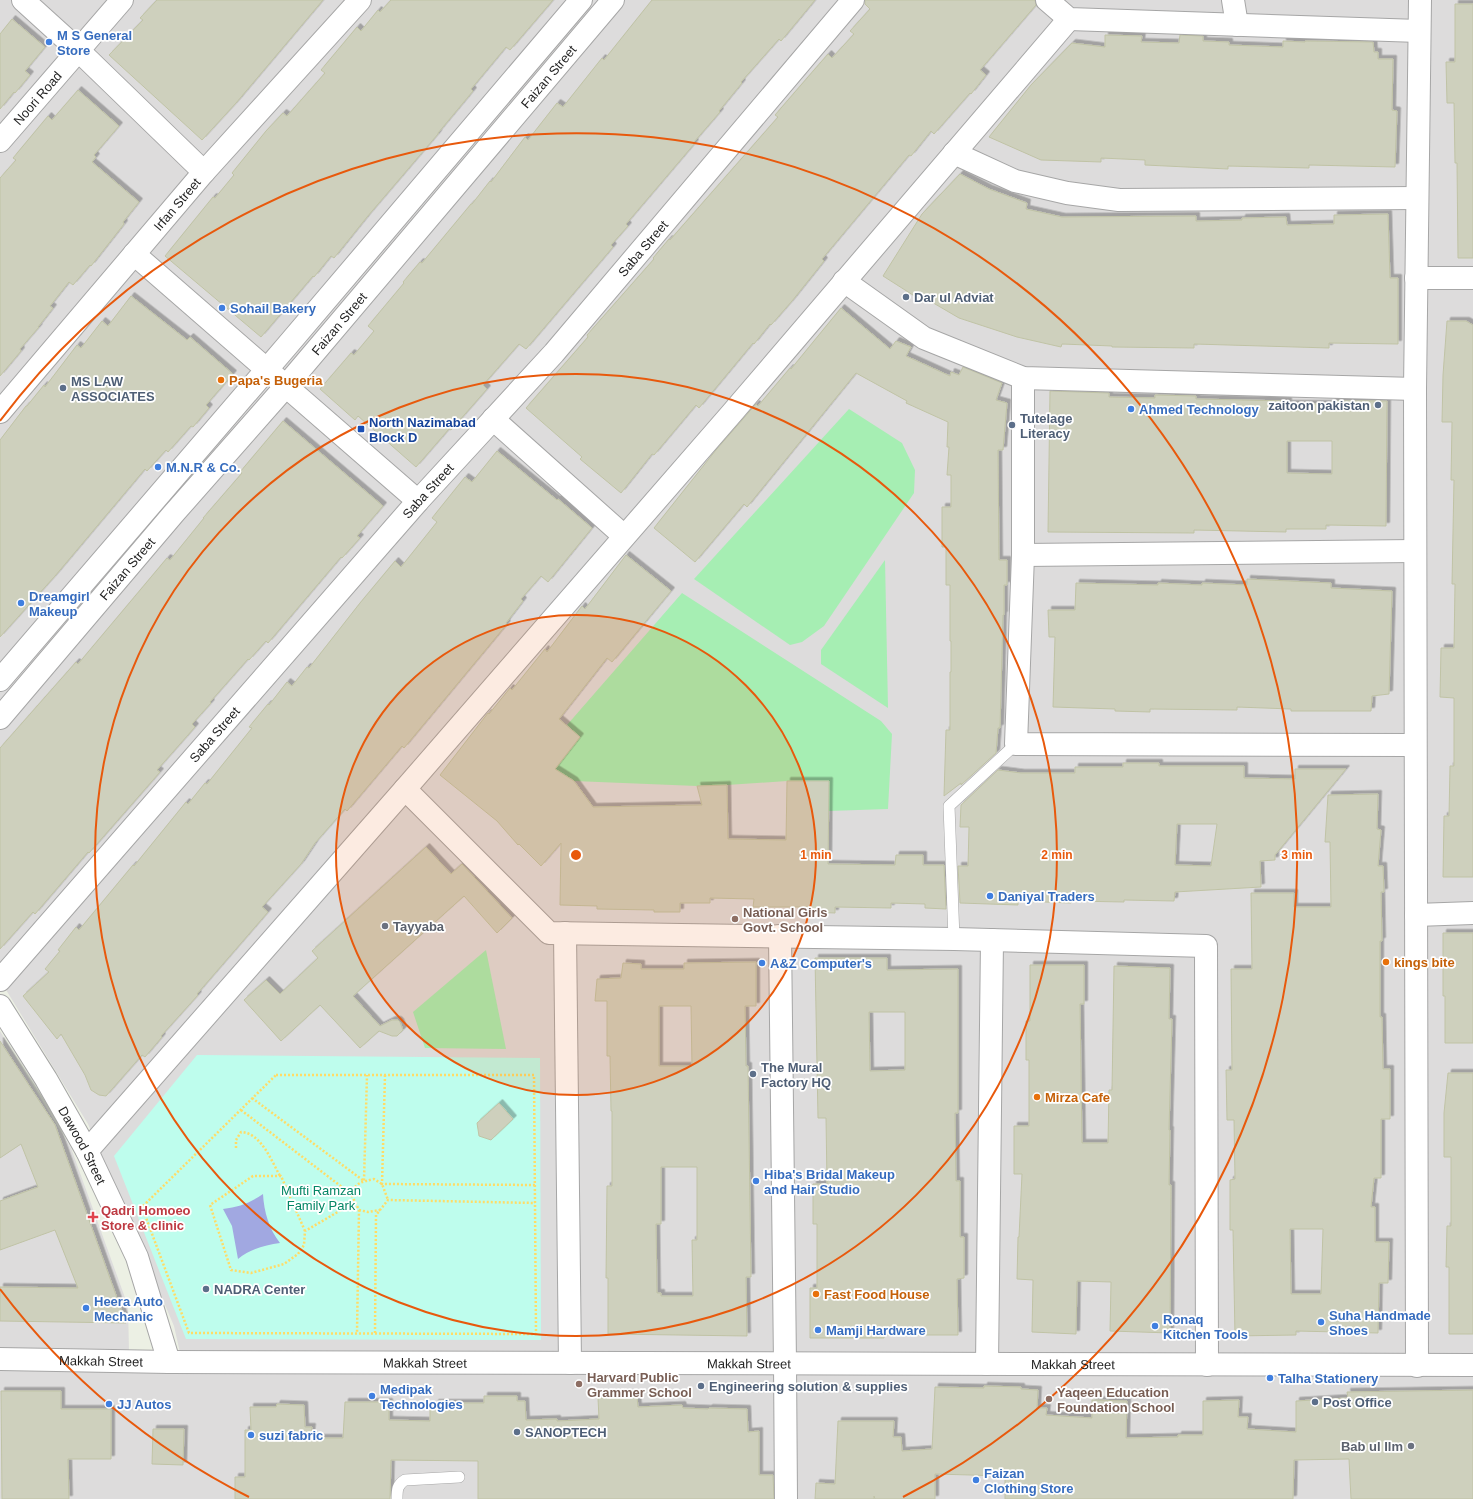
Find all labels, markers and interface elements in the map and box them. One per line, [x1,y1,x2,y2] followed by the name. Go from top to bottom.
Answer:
[57,28,132,58] place label: M S General Store
[44,37,54,47] marker: M S General Store
[518,42,579,111] street label: Faizan Street
[10,68,64,128] street label: Noori Road
[150,174,204,233] street label: Irfan Street
[615,217,671,279] street label: Saba Street
[308,289,370,358] street label: Faizan Street
[914,290,994,305] place label: Dar ul Adviat
[901,292,911,302] marker: Dar ul Adviat
[230,301,317,316] place label: Sohail Bakery
[217,303,227,313] marker: Sohail Bakery
[229,373,323,388] place label: Papa's Bugeria
[71,374,155,404] place label: MS LAW ASSOCIATES
[216,375,226,385] marker: Papa's Bugeria
[58,383,68,393] marker: MS LAW ASSOCIATES
[1268,398,1370,413] place label: zaitoon pakistan
[1373,400,1383,410] marker: zaitoon pakistan
[1139,402,1259,417] place label: Ahmed Technology
[1126,404,1136,414] marker: Ahmed Technology
[1020,411,1073,441] place label: Tutelage Literacy
[369,415,476,445] place label: North Nazimabad Block D
[1007,420,1017,430] marker: Tutelage Literacy
[356,424,366,434] marker: North Nazimabad Block D
[166,460,240,475] place label: M.N.R & Co.
[399,460,457,521] street label: Saba Street
[153,462,163,472] marker: M.N.R & Co.
[96,534,158,603] street label: Faizan Street
[29,589,90,619] place label: Dreamgirl Makeup
[16,598,26,608] marker: Dreamgirl Makeup
[186,703,243,765] street label: Saba Street
[569,848,583,862] centre of rings
[800,848,832,862] text: 1 min
[1041,848,1073,862] text: 2 min
[1281,848,1313,862] text: 3 min
[998,889,1095,904] place label: Daniyal Traders
[985,891,995,901] marker: Daniyal Traders
[743,905,828,935] place label: National Girls Govt. School
[730,914,740,924] marker: National Girls Govt. School
[393,919,445,934] place label: Tayyaba
[380,921,390,931] marker: Tayyaba
[1394,955,1455,970] place label: kings bite
[770,956,872,971] place label: A&Z Computer's
[1381,957,1391,967] marker: kings bite
[757,958,767,968] marker: A&Z Computer's
[761,1060,831,1090] place label: The Mural Factory HQ
[748,1069,758,1079] marker: The Mural Factory HQ
[1045,1090,1110,1105] place label: Mirza Cafe
[1032,1092,1042,1102] marker: Mirza Cafe
[56,1104,109,1187] street label: Dawood Street
[764,1167,895,1197] place label: Hiba's Bridal Makeup and Hair Studio
[751,1176,761,1186] marker: Hiba's Bridal Makeup and Hair Studio
[281,1183,361,1213] park label: Mufti Ramzan Family Park
[101,1203,191,1233] place label: Qadri Homoeo Store & clinic
[88,1212,98,1222] marker: Qadri Homoeo Store & clinic
[214,1282,305,1297] place label: NADRA Center
[201,1284,211,1294] marker: NADRA Center
[824,1287,929,1302] place label: Fast Food House
[811,1289,821,1299] marker: Fast Food House
[94,1294,163,1324] place label: Heera Auto Mechanic
[81,1303,91,1313] marker: Heera Auto Mechanic
[1329,1308,1431,1338] place label: Suha Handmade Shoes
[1163,1312,1248,1342] place label: Ronaq Kitchen Tools
[1316,1317,1326,1327] marker: Suha Handmade Shoes
[1150,1321,1160,1331] marker: Ronaq Kitchen Tools
[826,1323,926,1338] place label: Mamji Hardware
[813,1325,823,1335] marker: Mamji Hardware
[59,1353,143,1369] street label: Makkah Street
[383,1355,467,1370] street label: Makkah Street
[707,1356,791,1371] street label: Makkah Street
[1031,1356,1115,1372] street label: Makkah Street
[587,1370,692,1400] place label: Harvard Public Grammer School
[1278,1371,1379,1386] place label: Talha Stationery
[1265,1373,1275,1383] marker: Talha Stationery
[574,1379,584,1389] marker: Harvard Public Grammer School
[709,1379,908,1394] place label: Engineering solution & supplies
[696,1381,706,1391] marker: Engineering solution & supplies
[380,1382,463,1412] place label: Medipak Technologies
[1057,1385,1175,1415] place label: Yaqeen Education Foundation School
[367,1391,377,1401] marker: Medipak Technologies
[1044,1394,1054,1404] marker: Yaqeen Education Foundation School
[1323,1395,1392,1410] place label: Post Office
[117,1397,171,1412] place label: JJ Autos
[1310,1397,1320,1407] marker: Post Office
[104,1399,114,1409] marker: JJ Autos
[525,1425,607,1440] place label: SANOPTECH
[512,1427,522,1437] marker: SANOPTECH
[259,1428,323,1443] place label: suzi fabric
[246,1430,256,1440] marker: suzi fabric
[1341,1439,1403,1454] place label: Bab ul Ilm
[1406,1441,1416,1451] marker: Bab ul Ilm
[984,1466,1074,1496] place label: Faizan Clothing Store
[971,1475,981,1485] marker: Faizan Clothing Store

